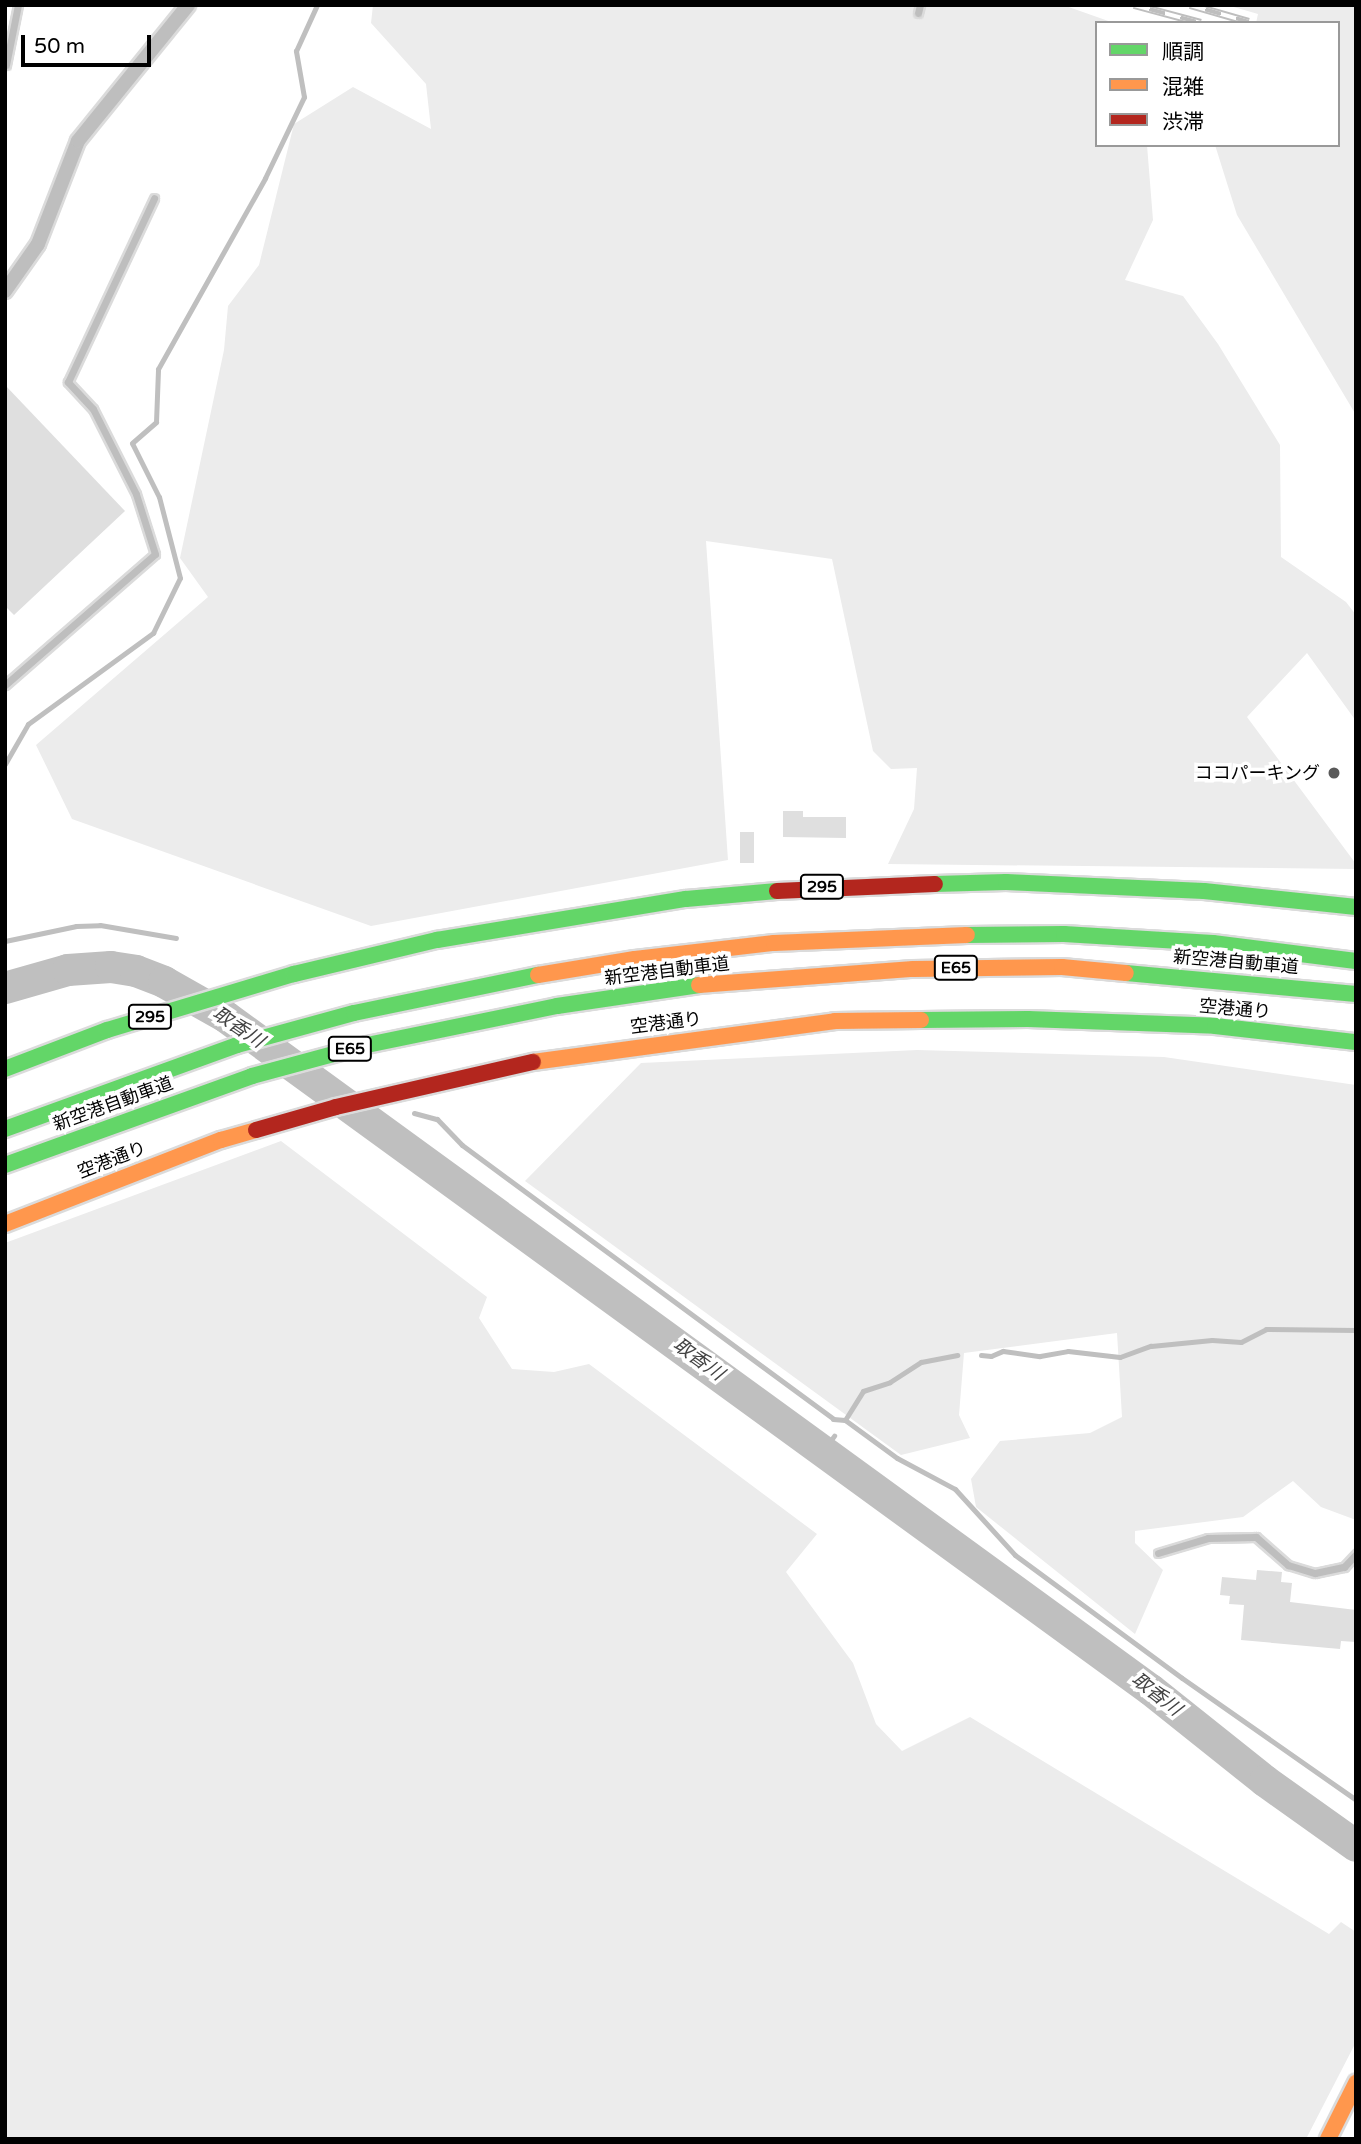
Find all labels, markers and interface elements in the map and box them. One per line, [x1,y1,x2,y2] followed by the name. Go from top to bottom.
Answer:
[24,21,154,65] scale bar
[1095,21,1340,147] legend
[34,34,85,59] text: 50 m
[1162,40,1204,65] text: 順調
[1162,75,1204,100] text: 混雑
[1162,110,1204,135] text: 渋滞
[1194,762,1320,784] place label: ココパーキング
[1326,765,1342,781] marker: ココパーキング
[799,874,845,900] road number: 295
[1172,946,1300,978] street label: 新空港自動車道
[603,953,731,989] street label: 新空港自動車道
[933,956,979,980] road number: E65
[1198,995,1272,1023] street label: 空港通り
[208,1003,268,1053] water label: 取香川
[127,1004,173,1030] road number: 295
[629,1008,703,1038] street label: 空港通り
[327,1036,373,1062] road number: E65
[50,1072,176,1136] street label: 新空港自動車道
[75,1137,149,1183] street label: 空港通り
[668,1334,728,1386] water label: 取香川
[1127,1668,1185,1722] water label: 取香川

